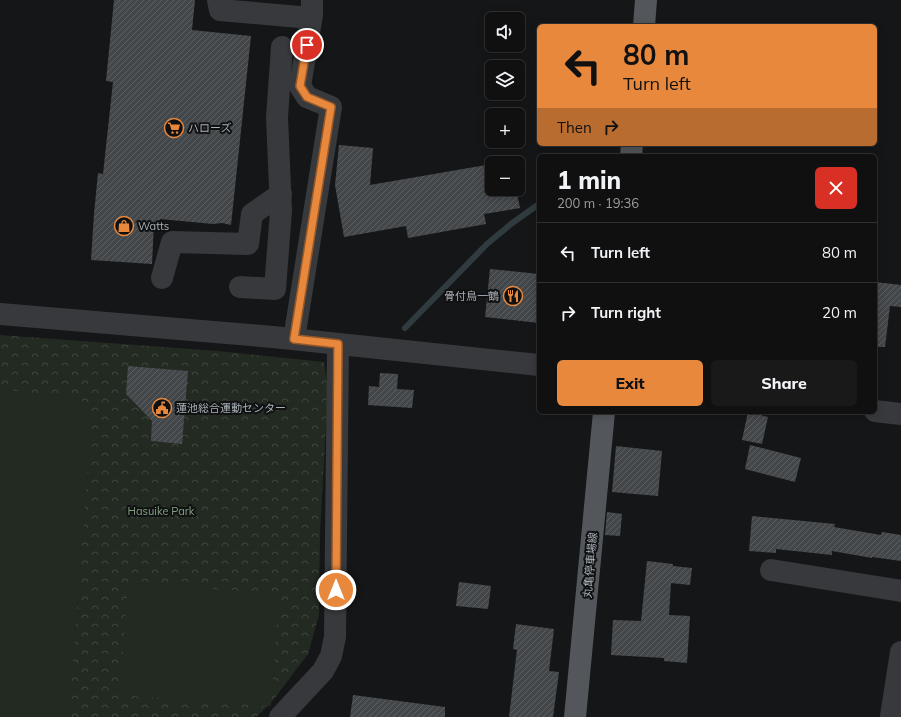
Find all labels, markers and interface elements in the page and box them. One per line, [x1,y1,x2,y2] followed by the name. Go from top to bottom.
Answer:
[485,12,525,196] map controls
[485,12,525,52] button: sound
[290,28,324,62] pin
[296,34,318,56] icon: arrive
[623,37,689,72] text: 80 m
[557,40,609,92] icon: left
[485,60,525,100] button: layers
[623,72,691,95] text: Turn left
[485,108,525,148] button: +
[600,116,622,138] icon: right
[163,117,185,139] supermarket icon: ハローズ
[557,118,592,137] text: Then
[188,121,231,135] place label: ハローズ
[485,156,525,196] button: −
[557,165,621,195] text: 1 min
[815,167,857,209] button: close
[557,195,639,211] text: 200 m · 19:36
[113,215,135,237] shop icon: Watts
[138,219,169,233] place label: Watts
[557,242,579,264] icon: left
[591,243,650,262] text: Turn left
[822,243,857,262] text: 80 m
[502,285,524,307] restaurant icon: 骨付鳥一鶴
[444,289,499,303] place label: 骨付鳥一鶴
[557,302,579,324] icon: right
[591,303,661,322] text: Turn right
[822,303,857,322] text: 20 m
[557,360,703,406] button: Exit
[711,360,857,406] button: Share
[151,397,173,419] public building icon: 蓮池総合運動センター
[176,401,286,415] place label: 蓮池総合運動センター
[128,504,195,518] park label: Hasuike Park
[580,532,600,598] street label: 丸亀停車場線
[315,569,357,611] position arrow

